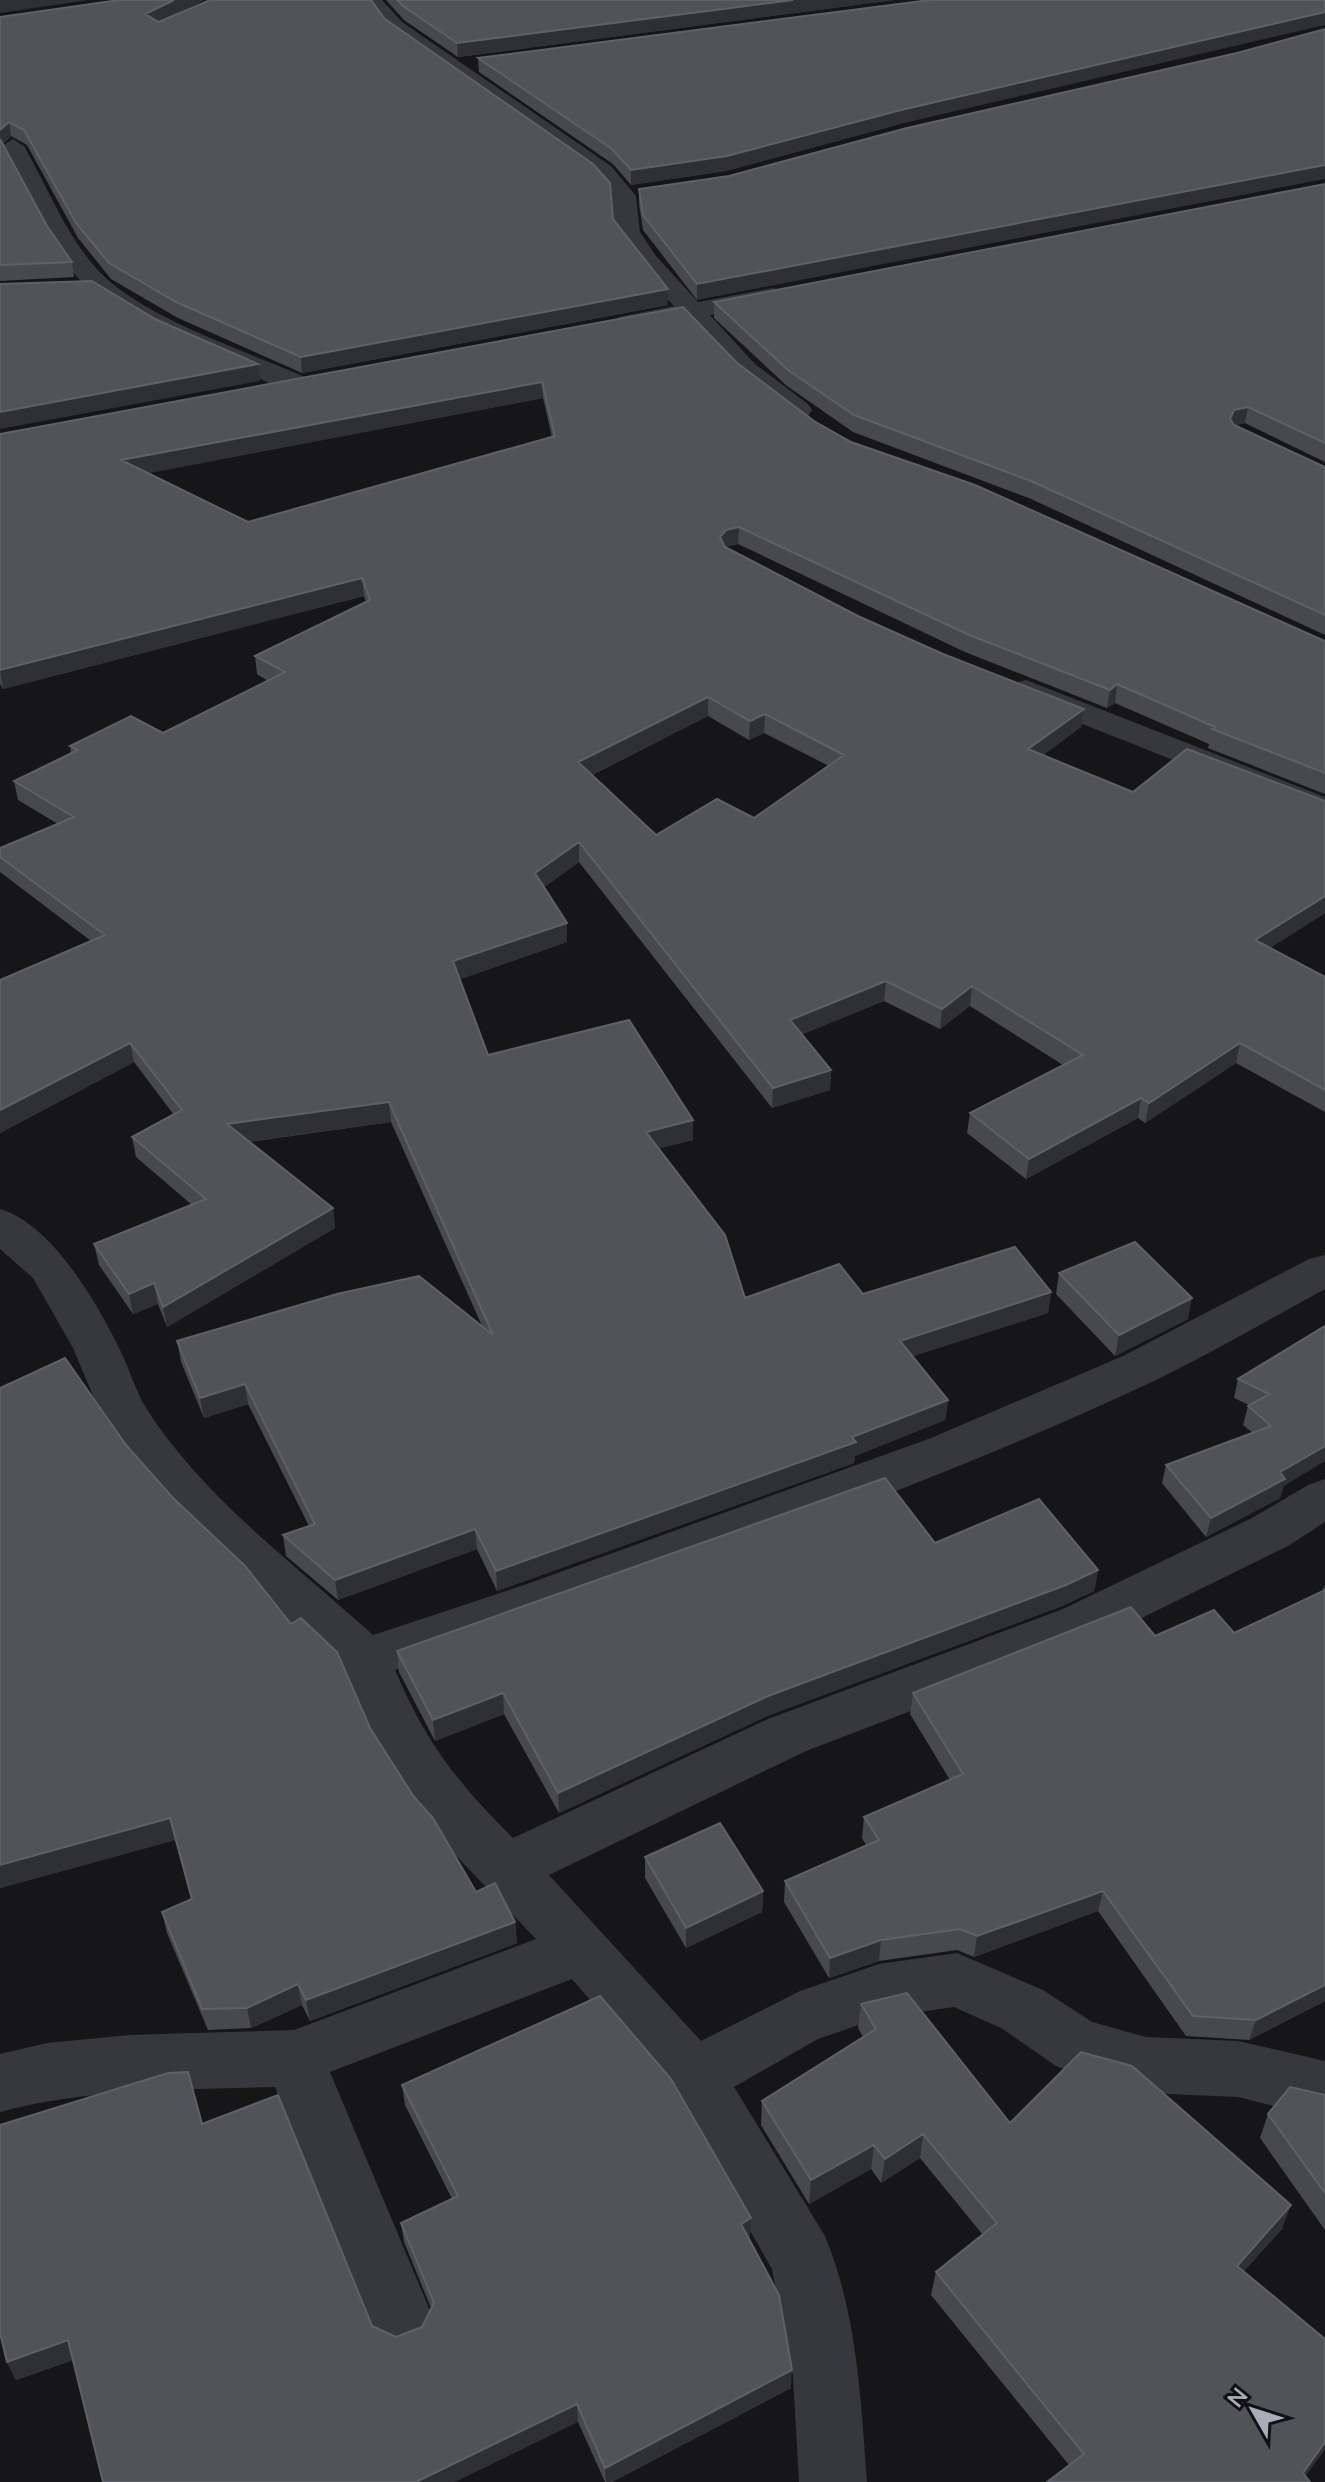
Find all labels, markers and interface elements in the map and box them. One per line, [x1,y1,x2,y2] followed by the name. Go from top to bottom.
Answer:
[1213,2370,1293,2450] north arrow
[1221,2382,1253,2412] text: N

